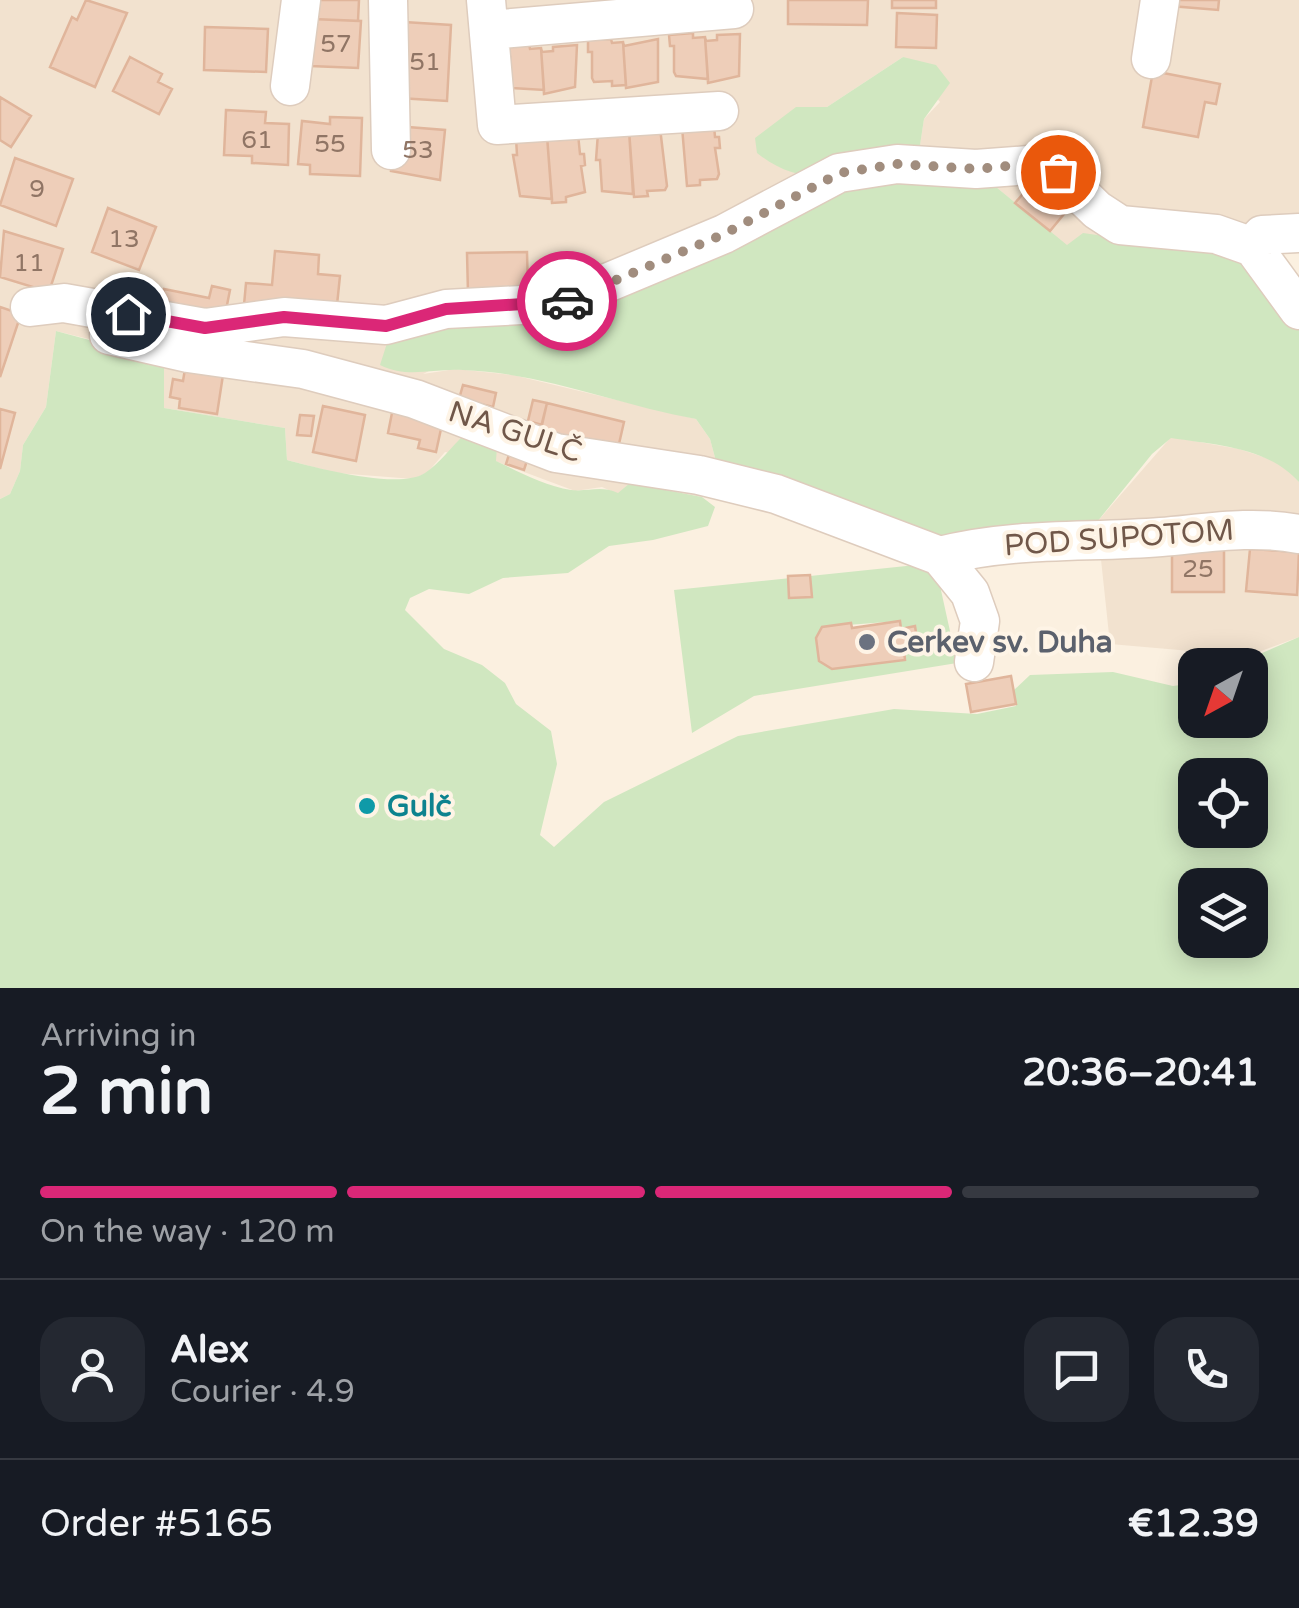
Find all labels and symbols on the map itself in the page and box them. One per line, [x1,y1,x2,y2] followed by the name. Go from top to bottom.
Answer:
[320,29,352,59] house number: 57
[409,47,441,77] house number: 51
[241,125,273,155] house number: 61
[314,129,346,159] house number: 55
[1016,130,1101,215] pin
[402,135,434,165] house number: 53
[29,174,45,204] house number: 9
[108,224,140,254] house number: 13
[13,248,45,278] house number: 11
[517,251,617,351] courier
[86,272,171,357] pin
[444,393,586,471] street label: NA GULČ
[1003,512,1235,564] street label: POD SUPOTOM
[1182,554,1214,584] house number: 25
[887,624,1113,661] place label: Cerkev sv. Duha
[856,631,878,653] marker: Cerkev sv. Duha
[1178,648,1268,738] north arrow
[387,788,451,825] place label: Gulč
[356,795,378,817] marker: Gulč

